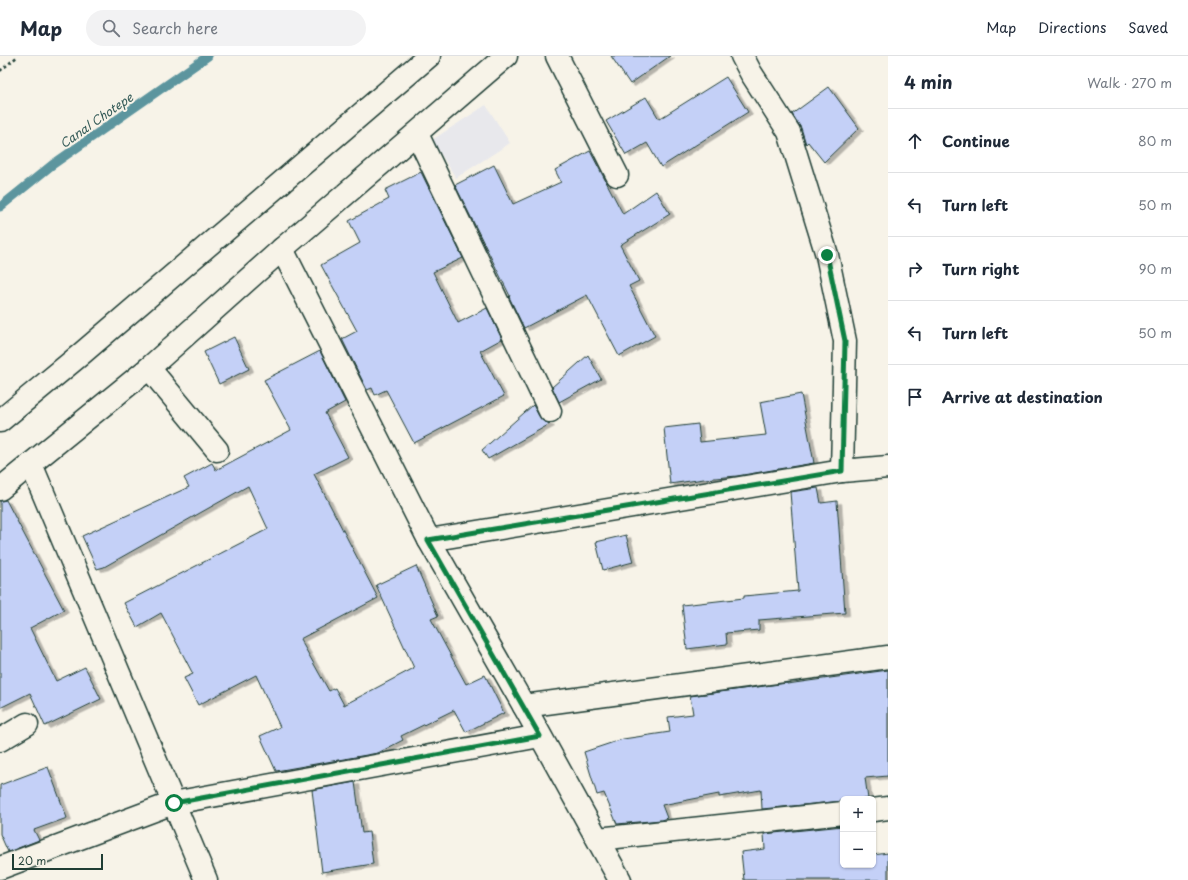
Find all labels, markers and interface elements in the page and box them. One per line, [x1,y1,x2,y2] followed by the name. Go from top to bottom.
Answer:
[86,10,366,46] search box
[20,14,62,42] text: Map
[132,16,218,39] text: Search here
[100,17,122,39] icon: search
[986,17,1016,38] text: Map
[1038,17,1106,38] text: Directions
[1128,17,1168,38] text: Saved
[904,69,952,95] text: 4 min
[1087,73,1172,92] text: Walk · 270 m
[56,88,137,152] water label: Canal Chotepe
[942,129,1010,152] text: Continue
[904,130,926,152] icon: ahead
[1138,131,1172,150] text: 80 m
[942,193,1008,216] text: Turn left
[904,194,926,216] icon: left
[1138,195,1172,214] text: 50 m
[818,246,836,264] route end
[942,257,1019,280] text: Turn right
[904,258,926,280] icon: right
[1139,259,1172,278] text: 90 m
[942,321,1008,344] text: Turn left
[904,322,926,344] icon: left
[1138,323,1172,342] text: 50 m
[942,385,1103,408] text: Arrive at destination
[904,386,926,408] icon: arrive
[165,794,183,812] route start
[840,796,876,868] map controls
[840,796,876,832] button: +
[840,832,876,868] button: −
[12,852,103,871] scale bar
[18,852,46,869] text: 20 m

